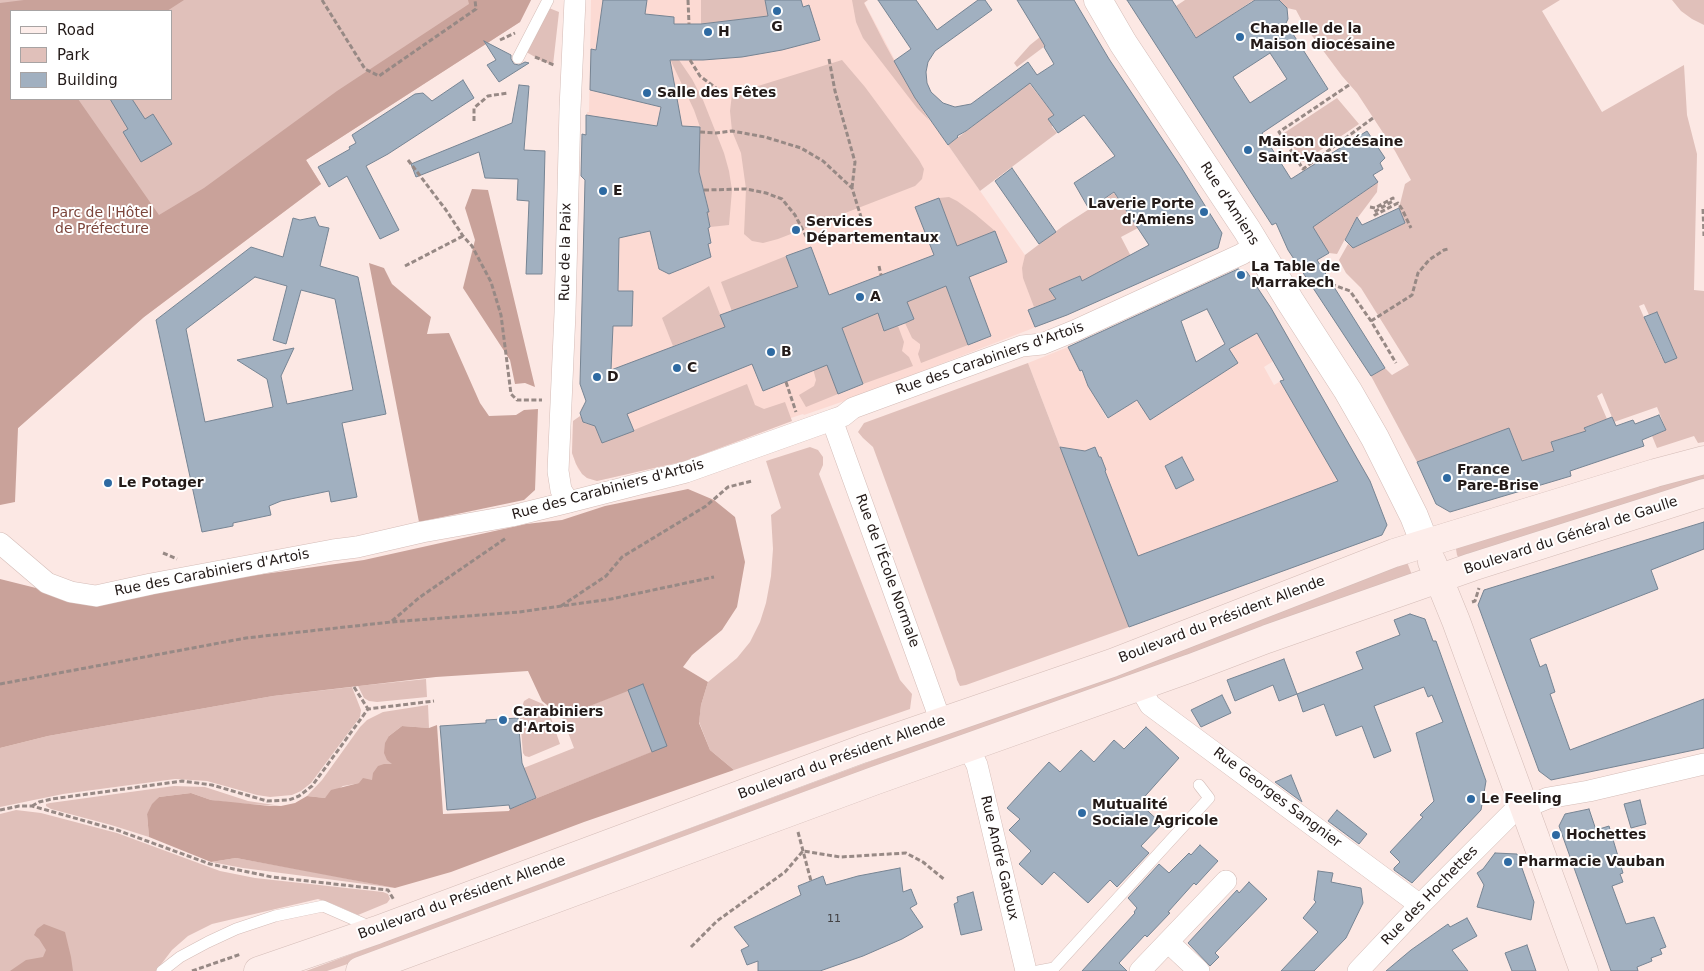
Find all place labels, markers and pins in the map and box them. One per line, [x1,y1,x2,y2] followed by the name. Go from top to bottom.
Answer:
[771,5,783,17] marker: G
[771,19,783,35] place label: G
[1250,21,1395,54] place label: Chapelle de la Maison diocésaine
[718,24,730,40] place label: H
[702,26,714,38] marker: H
[1234,31,1246,43] marker: Chapelle de la Maison diocésaine
[657,85,776,101] place label: Salle des Fêtes
[641,87,653,99] marker: Salle des Fêtes
[1258,134,1403,166] place label: Maison diocésaine Saint-Vaast
[1242,144,1254,156] marker: Maison diocésaine Saint-Vaast
[613,183,623,199] place label: E
[597,185,609,197] marker: E
[1088,196,1194,228] place label: Laverie Porte d'Amiens
[1198,206,1210,218] marker: Laverie Porte d'Amiens
[806,214,939,246] place label: Services Départementaux
[790,224,802,236] marker: Services Départementaux
[1251,259,1340,292] place label: La Table de Marrakech
[1235,269,1247,281] marker: La Table de Marrakech
[870,289,881,305] place label: A
[854,291,866,303] marker: A
[781,344,792,360] place label: B
[765,346,777,358] marker: B
[687,360,697,376] place label: C
[671,362,683,374] marker: C
[607,369,619,385] place label: D
[591,371,603,383] marker: D
[1457,462,1539,494] place label: France Pare-Brise
[1441,472,1453,484] marker: France Pare-Brise
[118,475,204,491] place label: Le Potager
[102,477,114,489] marker: Le Potager
[513,704,603,736] place label: Carabiniers d'Artois
[497,714,509,726] marker: Carabiniers d'Artois
[1481,791,1562,807] place label: Le Feeling
[1465,793,1477,805] marker: Le Feeling
[1092,797,1218,830] place label: Mutualité Sociale Agricole
[1076,807,1088,819] marker: Mutualité Sociale Agricole
[1566,827,1646,843] place label: Hochettes
[1550,829,1562,841] marker: Hochettes
[1518,854,1665,870] place label: Pharmacie Vauban
[1502,856,1514,868] marker: Pharmacie Vauban

